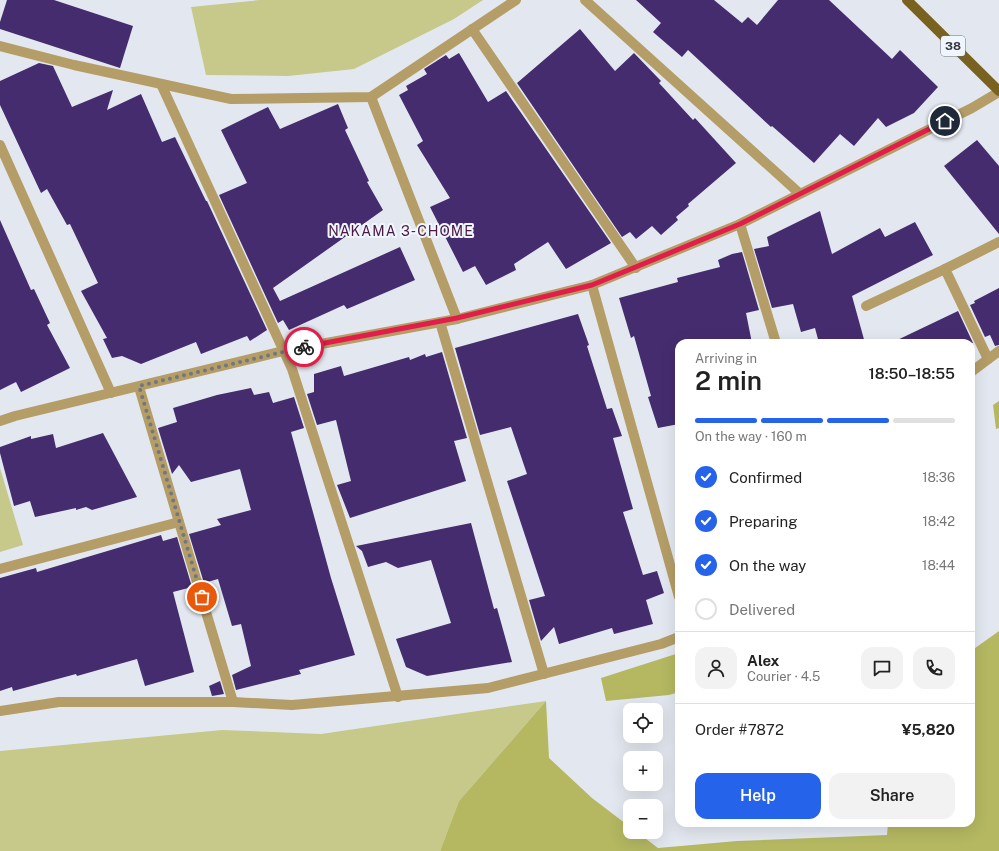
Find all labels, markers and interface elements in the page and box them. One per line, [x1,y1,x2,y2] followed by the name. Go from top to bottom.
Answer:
[941,36,965,56] road number: 38
[928,104,962,138] pin
[934,110,956,132] icon: home
[328,223,474,239] district label: NAKAMA 3-CHOME
[284,327,324,367] courier
[293,336,315,358] icon: bike
[695,351,757,366] text: Arriving in
[695,365,762,396] text: 2 min
[868,365,955,382] text: 18:50–18:55
[695,429,807,444] text: On the way · 160 m
[695,466,717,488] icon: check
[729,469,802,486] text: Confirmed
[922,470,955,485] text: 18:36
[695,510,717,532] icon: check
[729,513,798,530] text: Preparing
[923,514,955,529] text: 18:42
[695,554,717,576] icon: check
[729,557,806,574] text: On the way
[922,558,955,573] text: 18:44
[185,580,219,614] pin
[191,586,213,608] icon: bag
[729,601,795,618] text: Delivered
[695,647,737,689] button: person
[861,647,903,689] button: chat
[913,647,955,689] button: phone
[747,652,779,669] text: Alex
[747,669,820,684] text: Courier · 4.5
[623,703,663,839] map controls
[623,703,663,743] button: locate
[695,721,784,738] text: Order #7872
[902,721,955,738] text: ¥5,820
[623,751,663,791] button: +
[695,773,821,819] button: Help
[829,773,955,819] button: Share
[623,799,663,839] button: −

